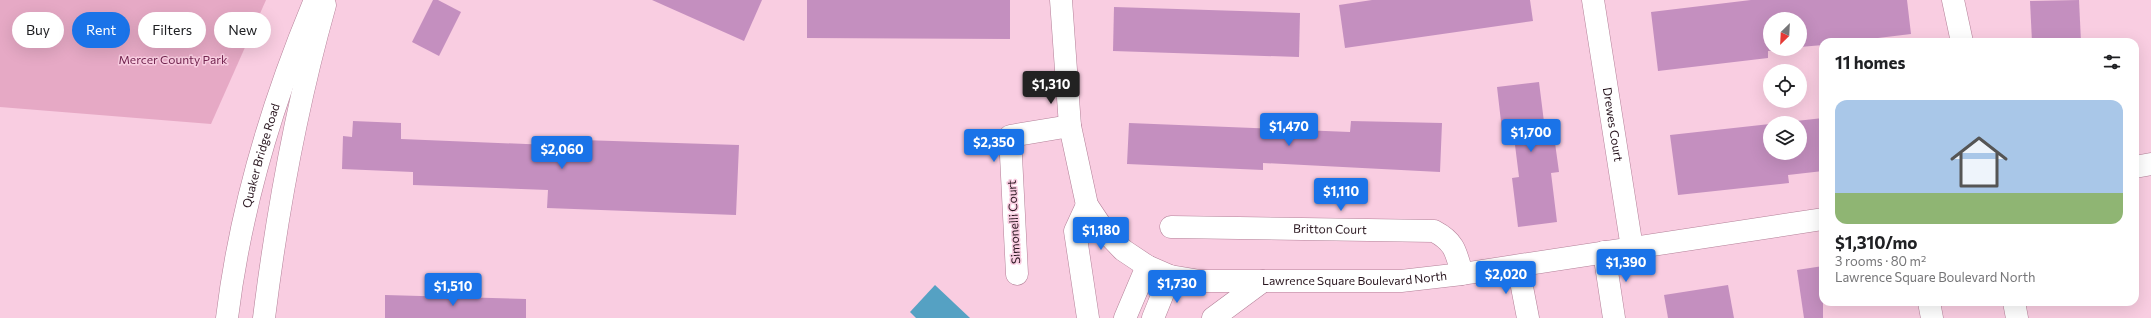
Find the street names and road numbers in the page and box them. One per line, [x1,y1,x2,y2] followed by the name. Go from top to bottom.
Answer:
[1601,86,1626,163] street label: Drewes Court
[239,101,282,209] street label: Quaker Bridge Road
[1004,180,1022,264] street label: Simonelli Court
[1293,221,1367,236] street label: Britton Court
[1262,268,1448,287] street label: Lawrence Square Boulevard North

